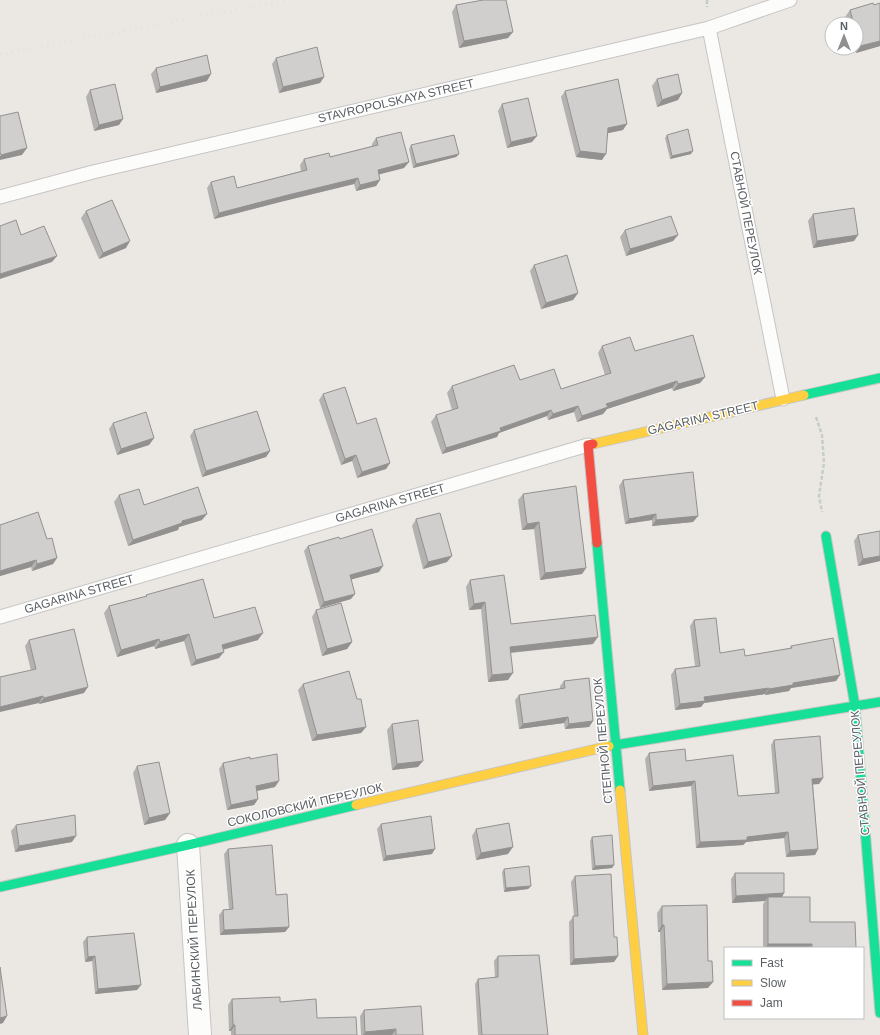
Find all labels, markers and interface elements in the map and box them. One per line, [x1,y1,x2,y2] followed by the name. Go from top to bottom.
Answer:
[824,16,864,56] north arrow
[840,20,848,32] text: N
[317,76,476,126] street label: STAVROPOLSKAYA STREET
[727,150,766,276] street label: СТАВНОЙ ПЕРЕУЛОК
[646,398,760,438] street label: GAGARINA STREET
[334,480,447,525] street label: GAGARINA STREET
[23,571,136,616] street label: GAGARINA STREET
[590,677,615,805] street label: СТЕПНОЙ ПЕРЕУЛОК
[847,710,872,836] street label: СТАВНОЙ ПЕРЕУЛОК
[226,779,384,830] street label: СОКОЛОВСКИЙ ПЕРЕУЛОК
[182,869,205,1011] street label: ЛАБИНСКИЙ ПЕРЕУЛОК
[724,947,864,1019] legend
[760,956,784,970] text: Fast
[760,976,786,990] text: Slow
[760,996,783,1010] text: Jam

